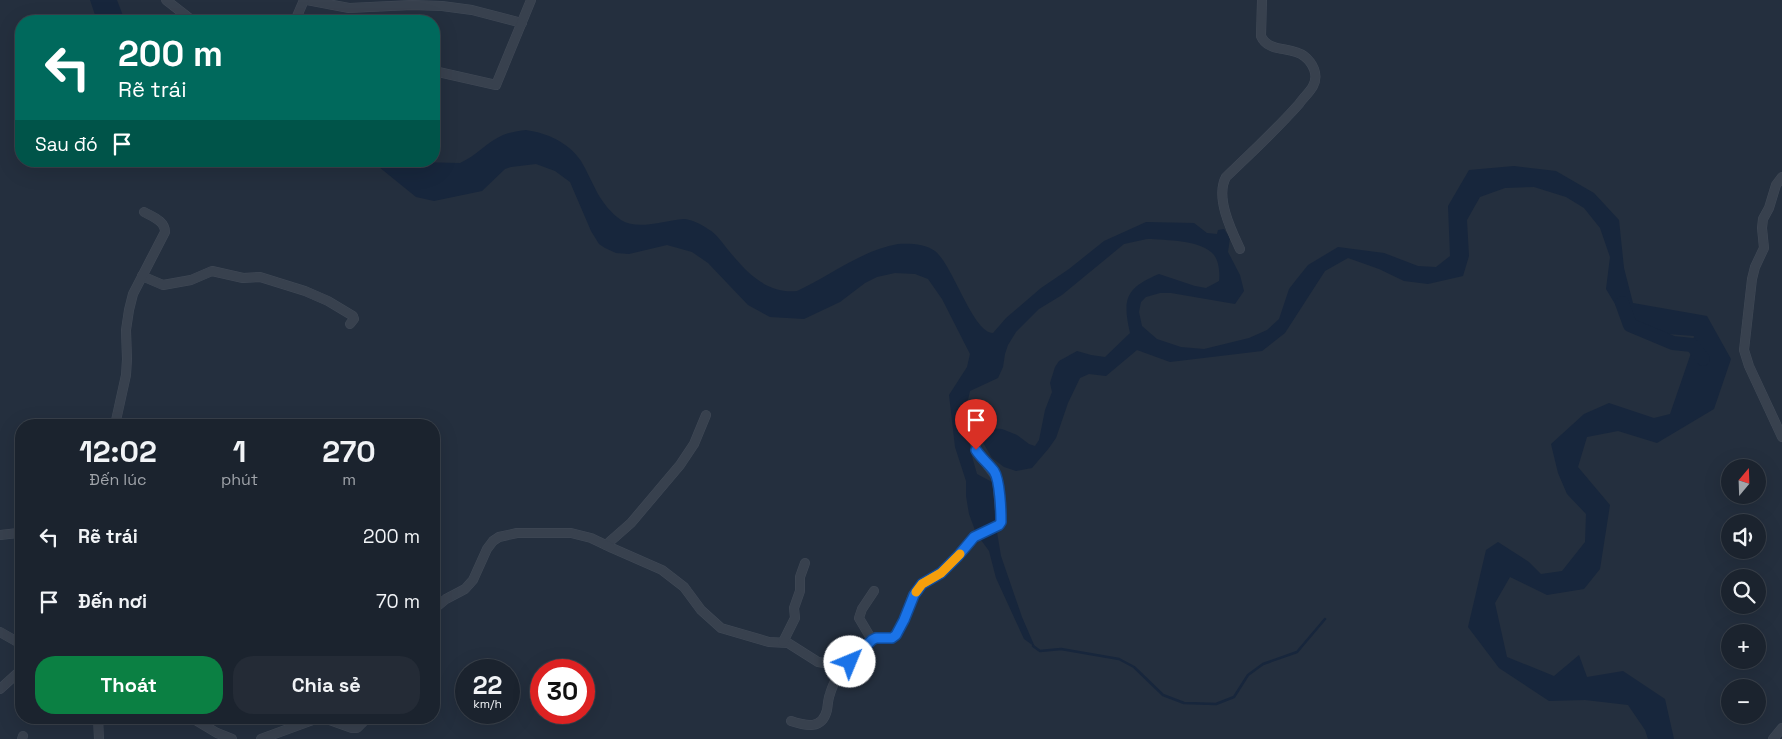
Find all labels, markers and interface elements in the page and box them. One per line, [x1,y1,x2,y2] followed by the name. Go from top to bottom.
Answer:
[118,32,223,76] text: 200 m
[35,35,100,100] icon: left
[118,75,187,103] text: Rẽ trái
[108,130,136,158] icon: arrive
[35,132,98,157] text: Sau đó
[955,399,997,450] pin
[962,406,990,434] icon: arrive
[79,432,157,471] text: 12:02
[233,432,246,471] text: 1
[322,432,376,471] text: 270
[1721,459,1766,504] north arrow
[1721,459,1766,724] map controls
[89,469,147,490] text: Đến lúc
[221,469,258,490] text: phút
[342,469,356,490] text: m
[1721,514,1766,559] button: sound
[35,523,63,551] icon: left
[78,524,138,549] text: Rẽ trái
[363,524,420,549] text: 200 m
[1721,569,1766,614] button: search
[35,588,63,616] icon: arrive
[78,589,147,614] text: Đến nơi
[376,589,420,614] text: 70 m
[1721,624,1766,669] button: +
[823,635,875,687] position arrow
[35,656,223,714] button: Thoát
[233,656,420,714] button: Chia sẻ
[530,659,595,724] speed limit sign: 30
[473,669,502,701] text: 22
[1721,679,1766,724] button: −
[473,696,502,712] text: km/h

